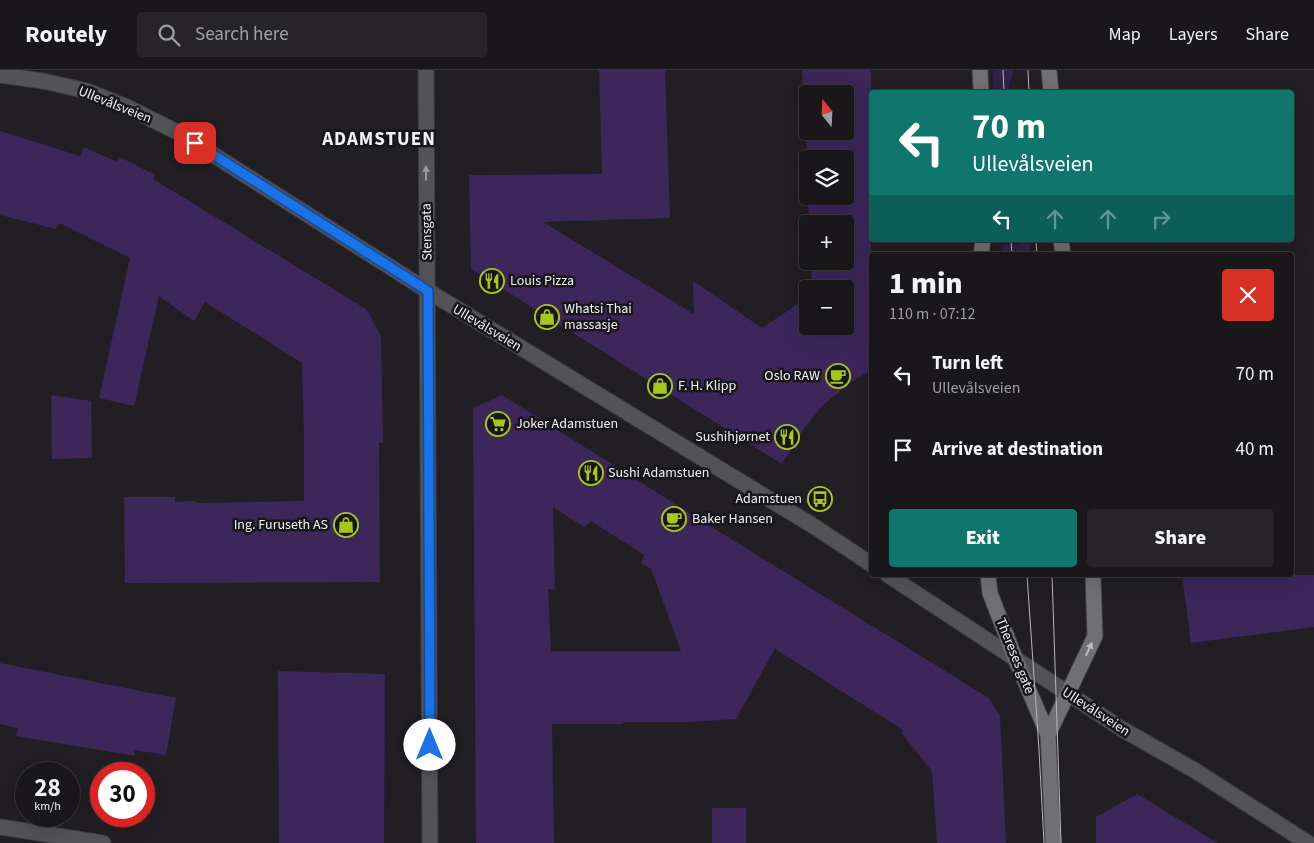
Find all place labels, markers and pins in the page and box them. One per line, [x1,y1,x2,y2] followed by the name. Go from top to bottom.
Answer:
[174,122,216,164] pin
[479,268,505,294] restaurant icon: Louis Pizza
[510,271,574,291] place label: Louis Pizza
[564,299,632,335] place label: Whatsi Thai massasje
[534,304,560,330] shop icon: Whatsi Thai massasje
[825,363,851,389] cafe icon: Oslo RAW
[764,366,820,386] place label: Oslo RAW
[647,373,673,399] shop icon: F. H. Klipp
[678,376,736,396] place label: F. H. Klipp
[485,411,511,437] supermarket icon: Joker Adamstuen
[516,414,618,434] place label: Joker Adamstuen
[774,424,800,450] restaurant icon: Sushihjørnet
[695,427,770,447] place label: Sushihjørnet
[578,460,604,486] restaurant icon: Sushi Adamstuen
[608,463,709,483] place label: Sushi Adamstuen
[807,486,833,512] bus stop icon: Adamstuen
[735,489,802,509] place label: Adamstuen
[661,506,687,532] cafe icon: Baker Hansen
[692,509,773,529] place label: Baker Hansen
[333,512,359,538] shop icon: Ing. Furuseth AS
[234,515,328,535] place label: Ing. Furuseth AS

